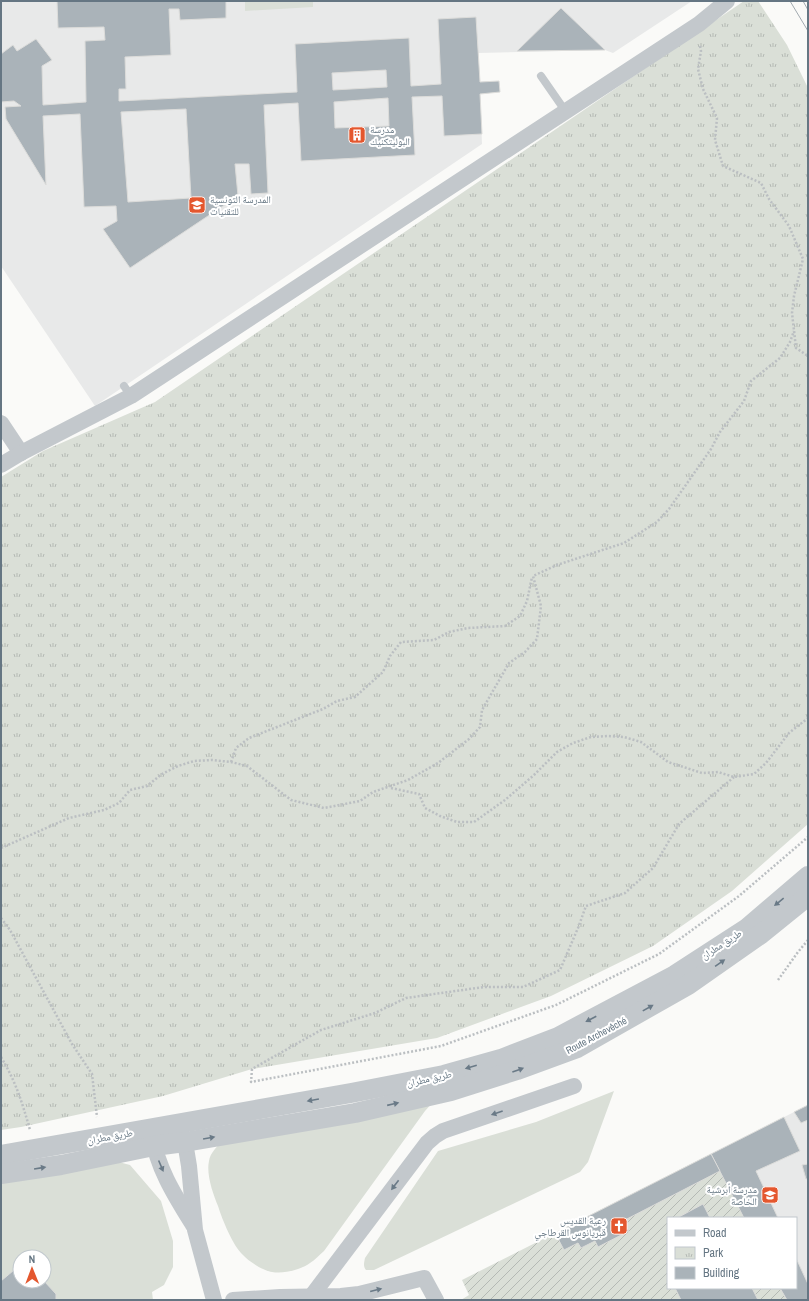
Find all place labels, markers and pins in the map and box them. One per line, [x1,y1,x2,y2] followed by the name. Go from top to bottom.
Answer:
[370,123,410,148] place label: مدرسة البوليتكنيك
[347,125,367,145] building icon: مدرسة البوليتكنيك
[210,193,271,218] place label: المدرسة التونسية للتقنيات
[187,195,207,215] school or university icon: المدرسة التونسية للتقنيات
[707,1183,757,1208] place label: مدرسة أبرشية الخاصة
[760,1185,780,1205] school or university icon: مدرسة أبرشية الخاصة
[534,1214,606,1241] place label: رعية القديس قبريانوس القرطاجي
[609,1216,629,1236] church icon: رعية القديس قبريانوس القرطاجي

